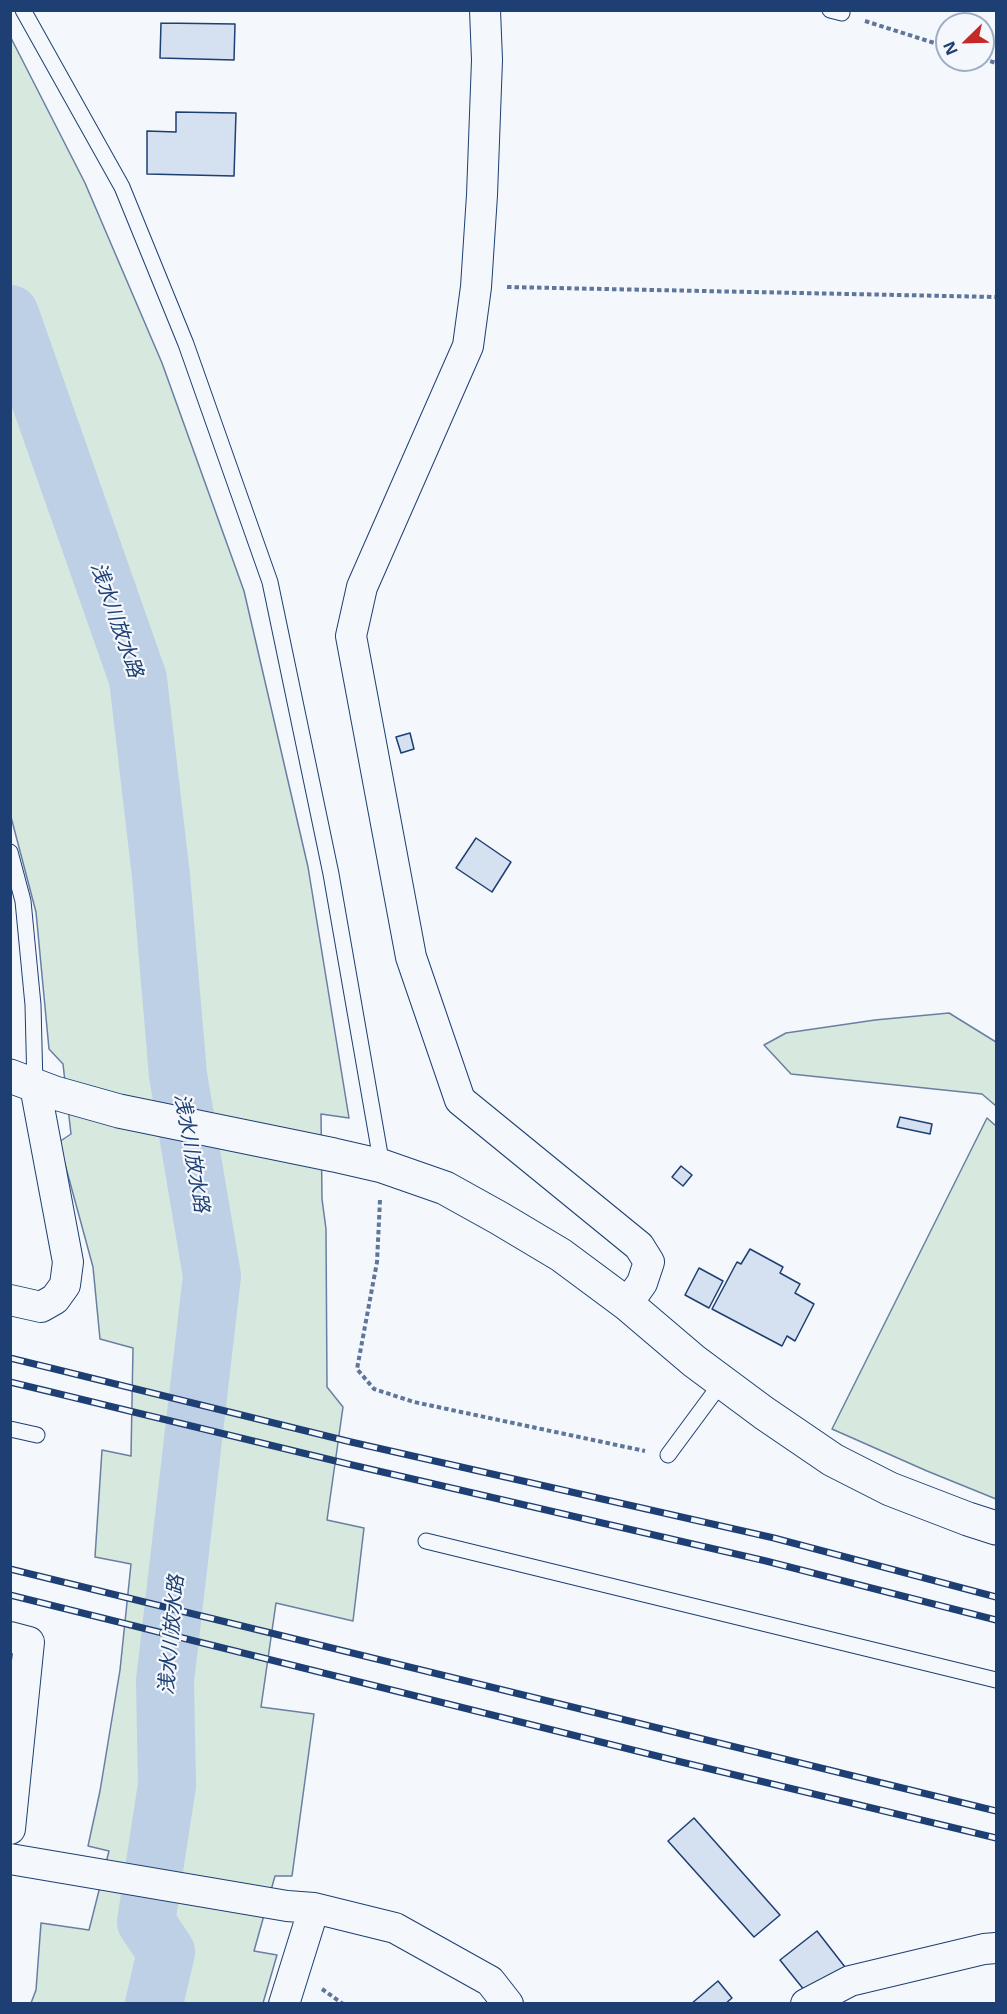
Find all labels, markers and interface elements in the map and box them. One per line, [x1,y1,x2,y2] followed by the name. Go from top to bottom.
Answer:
[935,12,995,72] north arrow
[938,38,963,59] text: N
[85,559,147,681] water label: 浅水川放水路
[169,1092,213,1214] water label: 浅水川放水路
[155,1574,189,1696] water label: 浅水川放水路

